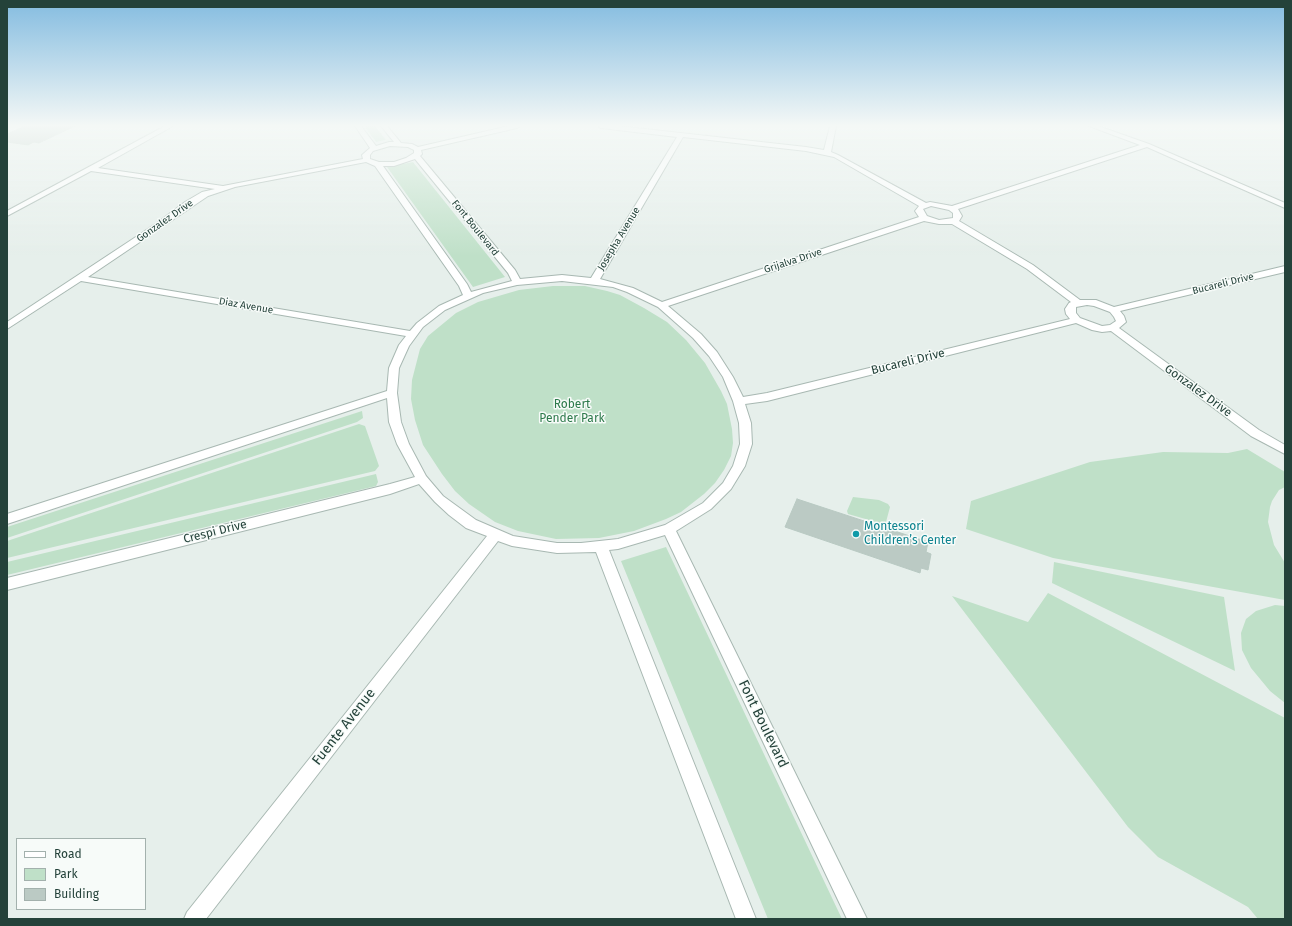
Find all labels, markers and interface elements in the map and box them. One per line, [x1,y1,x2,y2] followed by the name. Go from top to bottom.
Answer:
[134,197,196,245] street label: Gonzalez Drive
[449,198,501,258] street label: Font Boulevard
[595,205,643,273] street label: Josepha Avenue
[762,246,824,276] street label: Grijalva Drive
[1191,271,1255,297] street label: Bucareli Drive
[218,295,274,317] street label: Diaz Avenue
[870,346,946,378] street label: Bucareli Drive
[1162,362,1234,420] street label: Gonzalez Drive
[539,398,605,426] park label: Robert Pender Park
[182,517,248,547] street label: Crespi Drive
[864,520,956,548] place label: Montessori Children’s Center
[851,529,861,539] marker: Montessori Children’s Center
[734,677,792,771] street label: Font Boulevard
[309,685,379,769] street label: Fuente Avenue
[16,838,146,910] legend
[54,847,82,861] text: Road
[54,867,78,881] text: Park
[54,887,99,901] text: Building

